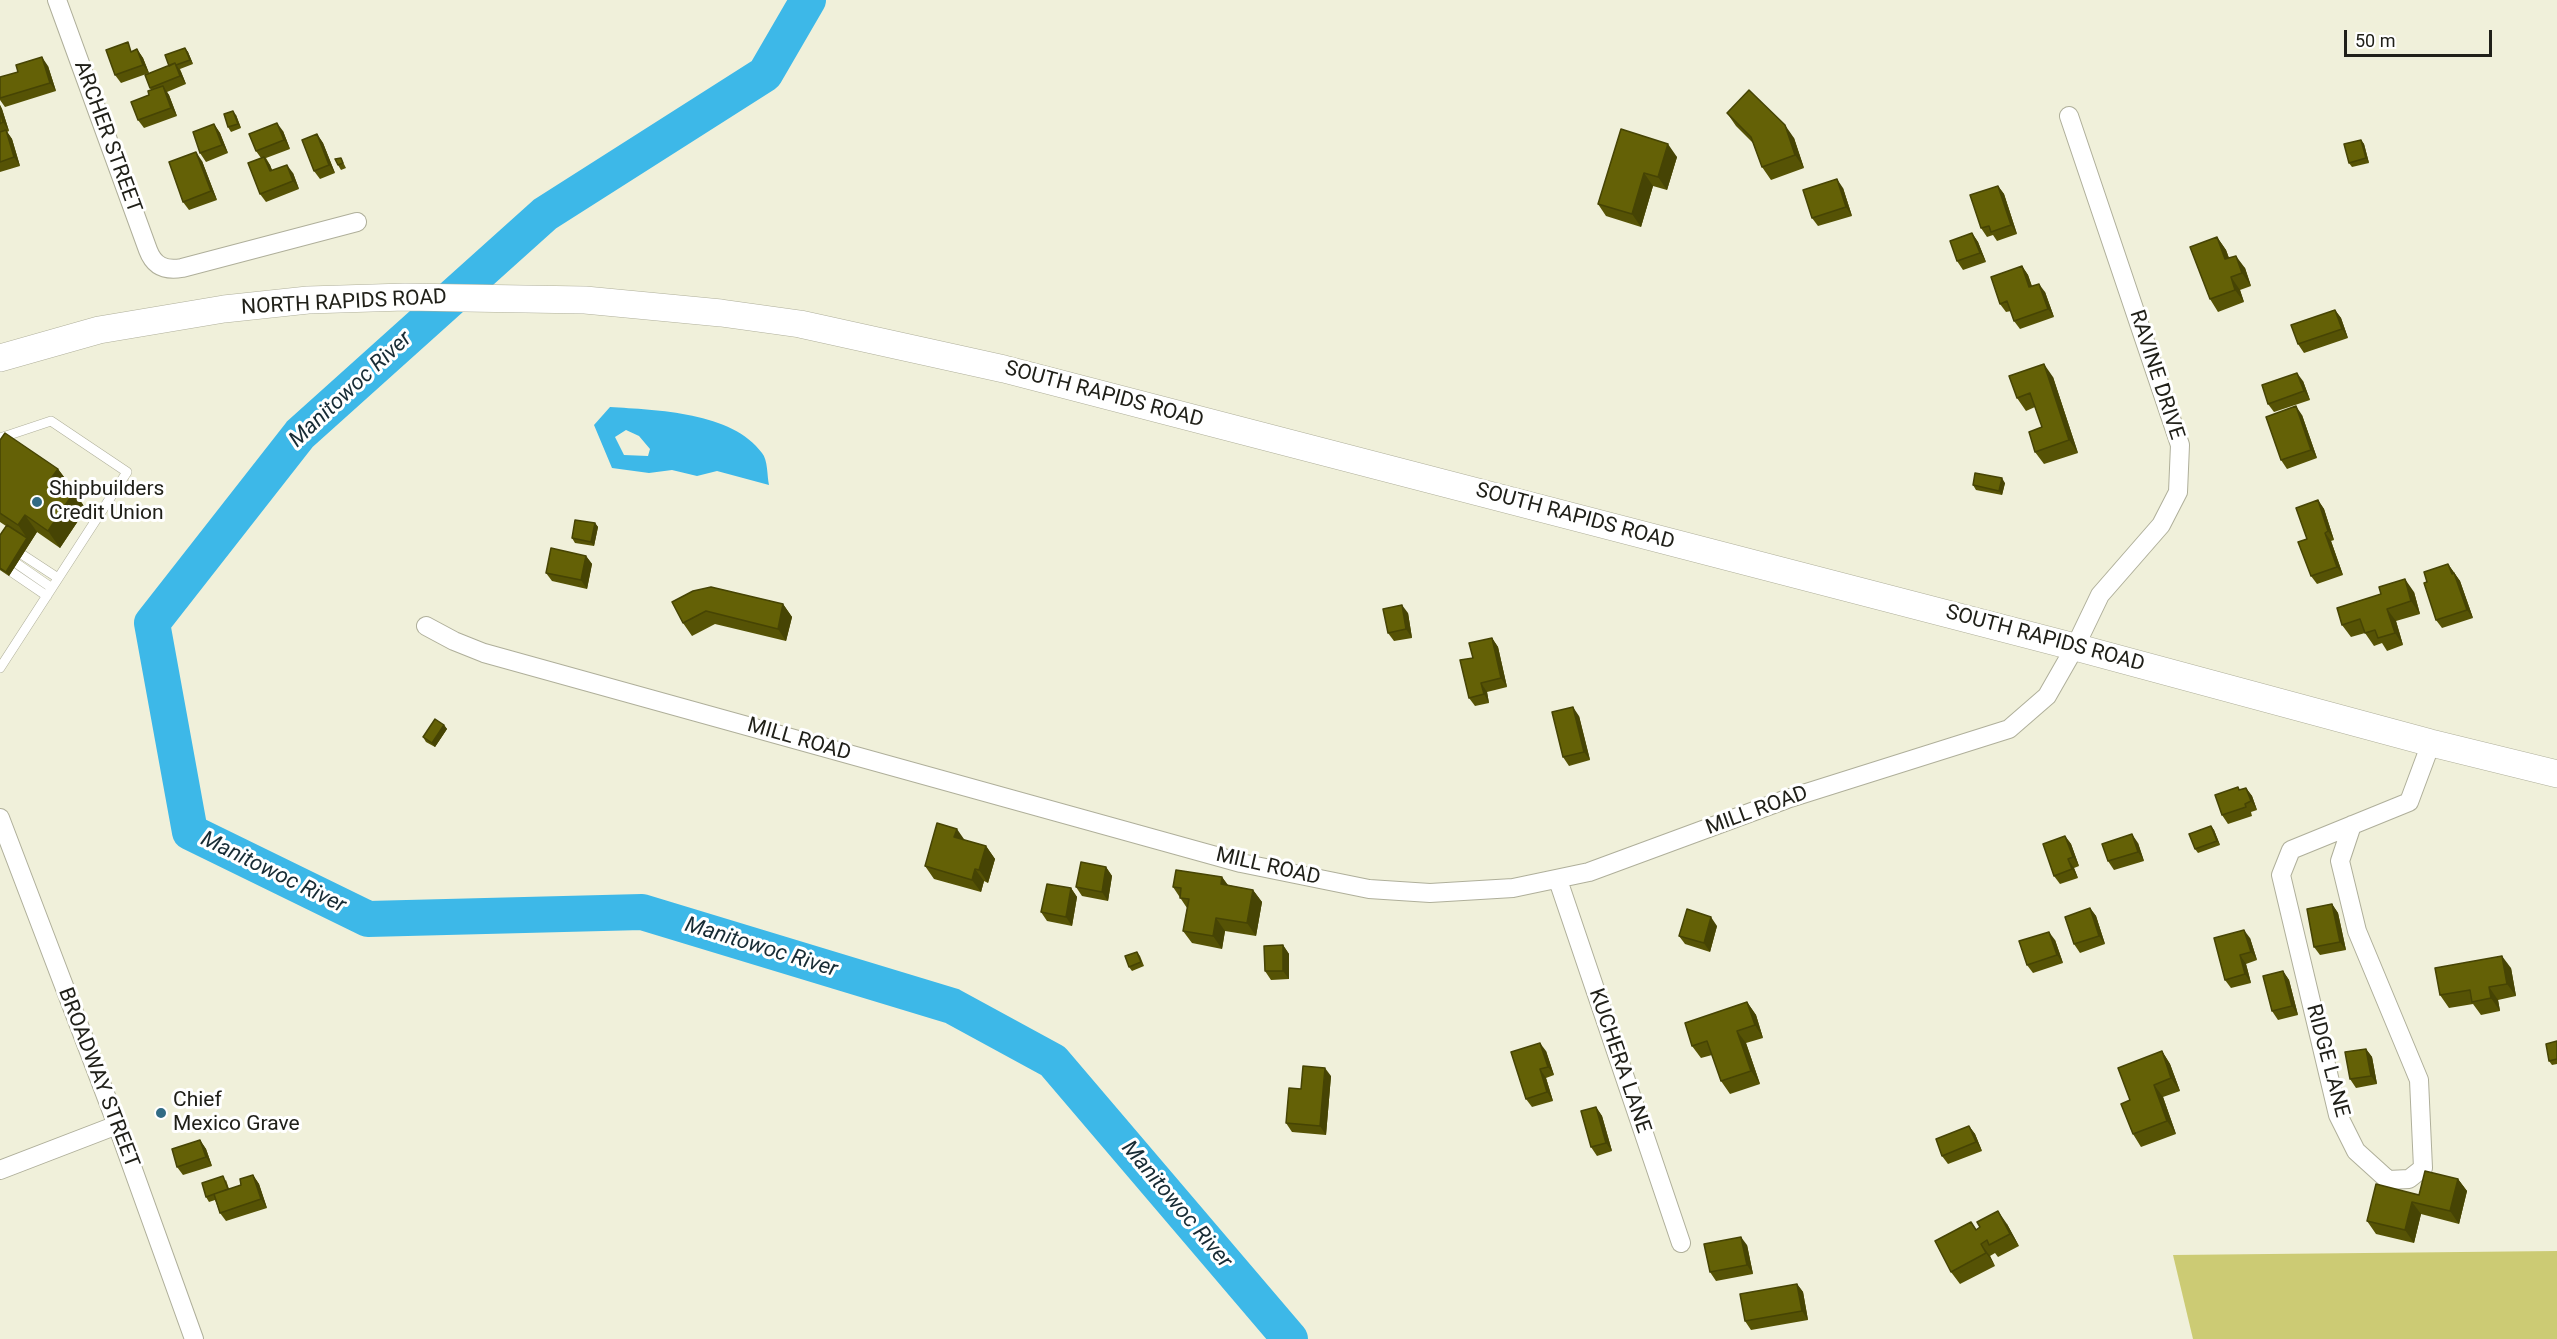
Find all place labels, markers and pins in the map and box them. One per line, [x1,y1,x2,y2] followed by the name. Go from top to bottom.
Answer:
[49,477,164,527] place label: Shipbuilders Credit Union
[30,495,44,509] marker: Shipbuilders Credit Union
[173,1088,300,1138] place label: Chief Mexico Grave
[154,1106,168,1120] marker: Chief Mexico Grave

